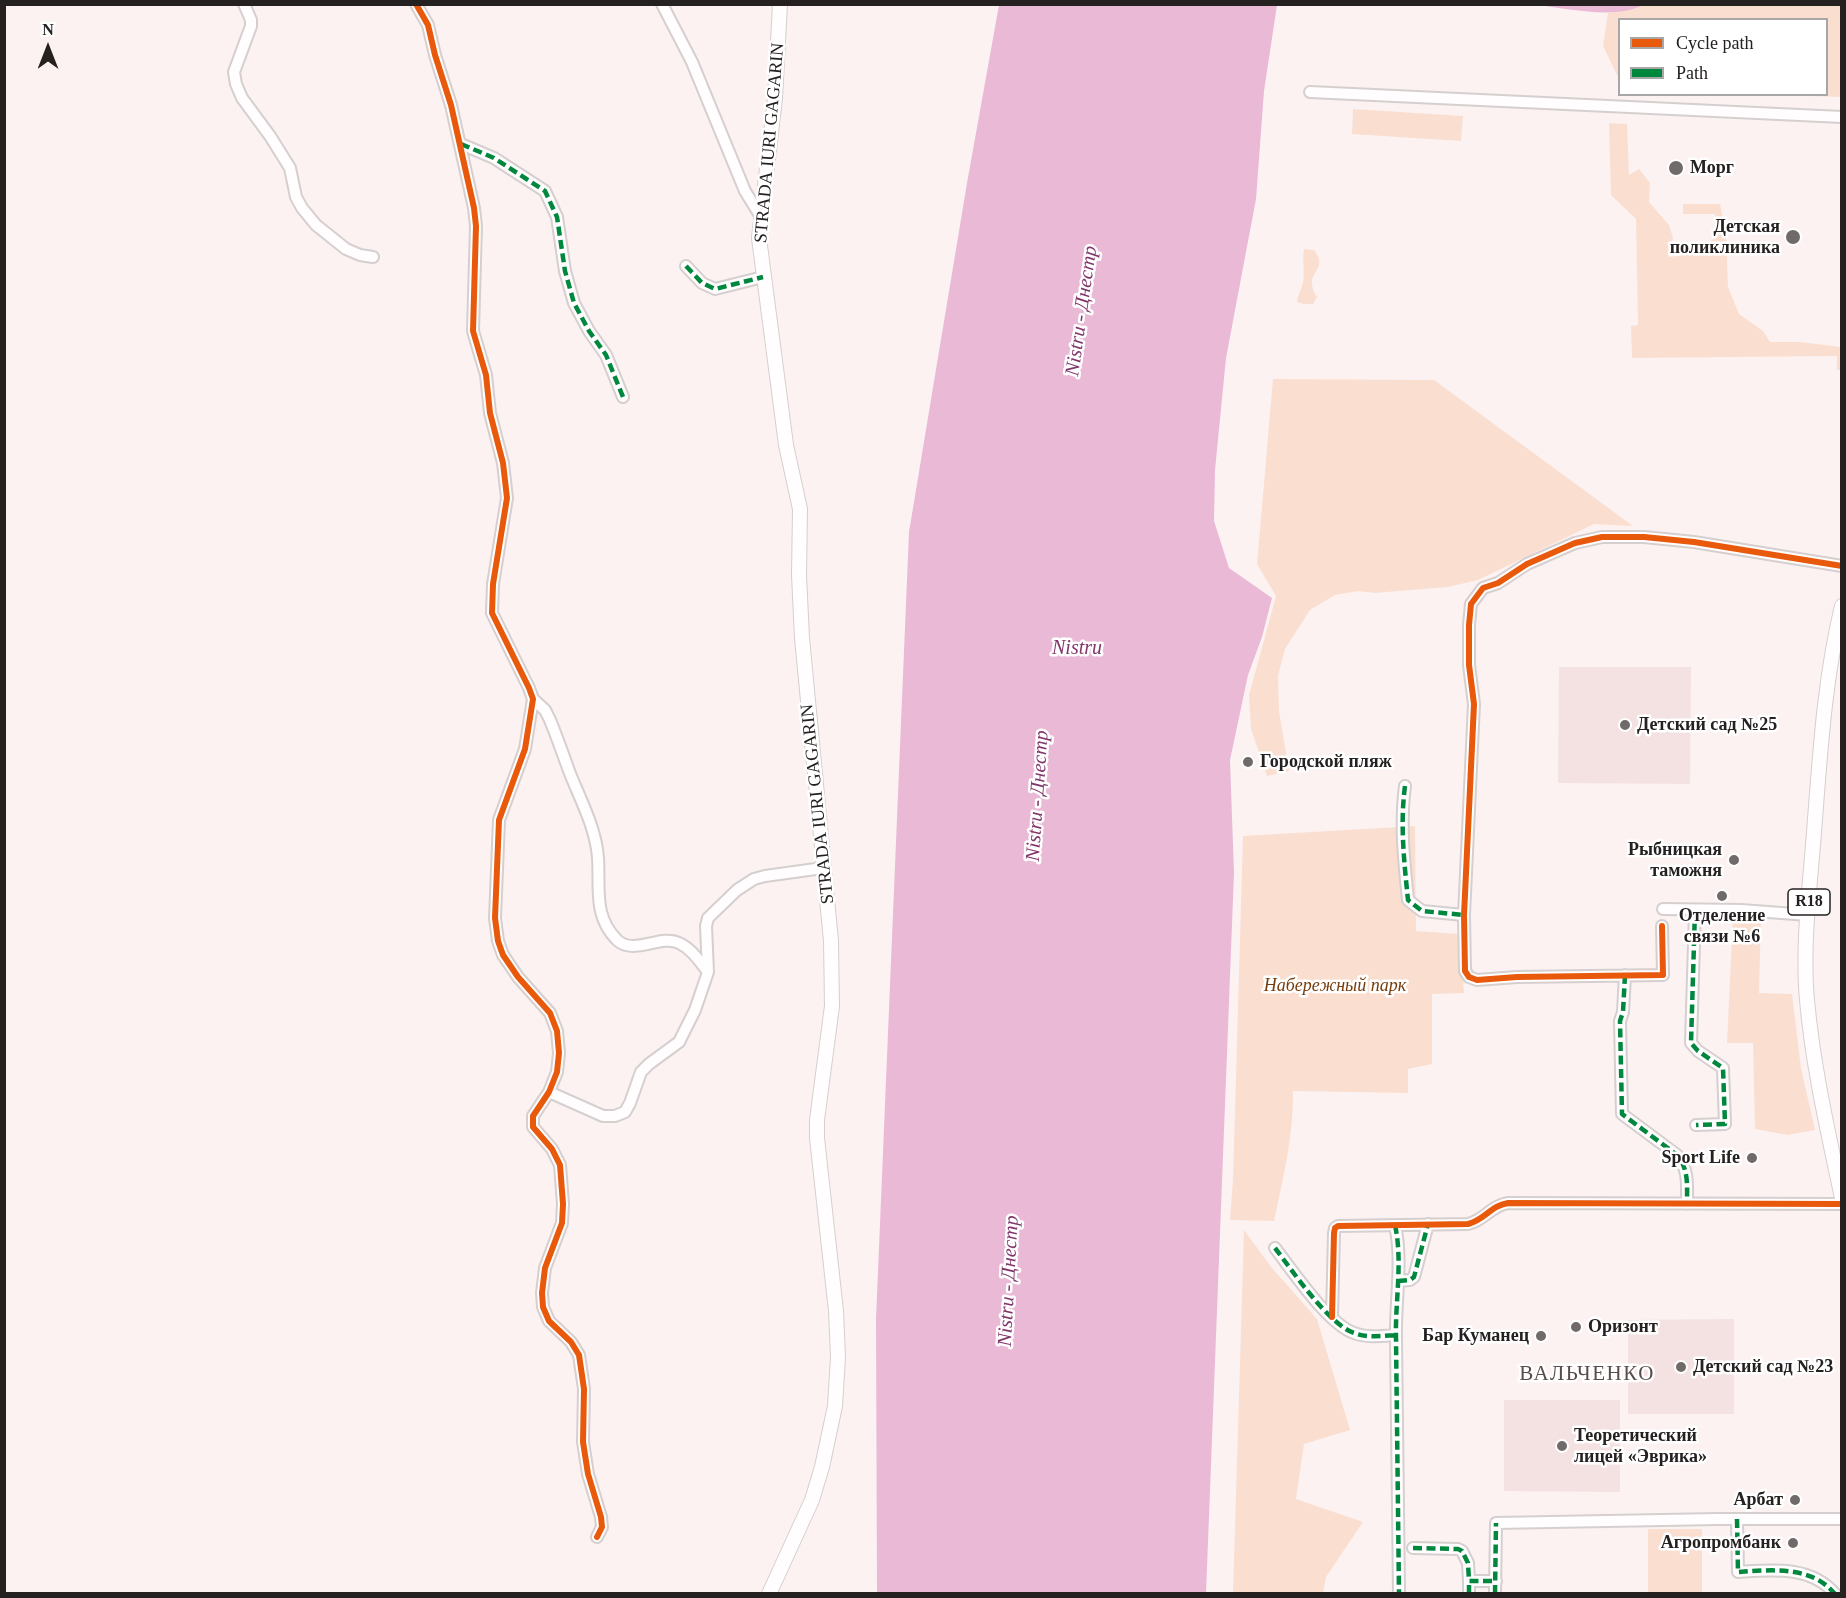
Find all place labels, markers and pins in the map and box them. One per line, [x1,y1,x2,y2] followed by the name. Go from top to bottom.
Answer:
[1690,157,1734,179] place label: Морг
[1667,159,1685,177] marker: Морг
[1670,216,1780,258] place label: Детская поликлиника
[1784,228,1802,246] marker: Детская поликлиника
[1637,714,1777,736] place label: Детский сад №25
[1618,718,1632,732] marker: Детский сад №25
[1260,751,1392,773] place label: Городской пляж
[1241,755,1255,769] marker: Городской пляж
[1628,839,1722,882] place label: Рыбницкая таможня
[1727,853,1741,867] marker: Рыбницкая таможня
[1715,889,1729,903] marker: Отделение связи №6
[1679,905,1765,948] place label: Отделение связи №6
[1662,1147,1740,1169] place label: Sport Life
[1745,1151,1759,1165] marker: Sport Life
[1588,1316,1658,1338] place label: Оризонт
[1569,1320,1583,1334] marker: Оризонт
[1422,1325,1529,1347] place label: Бар Куманец
[1534,1329,1548,1343] marker: Бар Куманец
[1693,1356,1833,1378] place label: Детский сад №23
[1674,1360,1688,1374] marker: Детский сад №23
[1574,1425,1707,1468] place label: Теоретический лицей «Эврика»
[1555,1439,1569,1453] marker: Теоретический лицей «Эврика»
[1734,1489,1783,1511] place label: Арбат
[1788,1493,1802,1507] marker: Арбат
[1661,1532,1781,1554] place label: Агропромбанк
[1786,1536,1800,1550] marker: Агропромбанк

